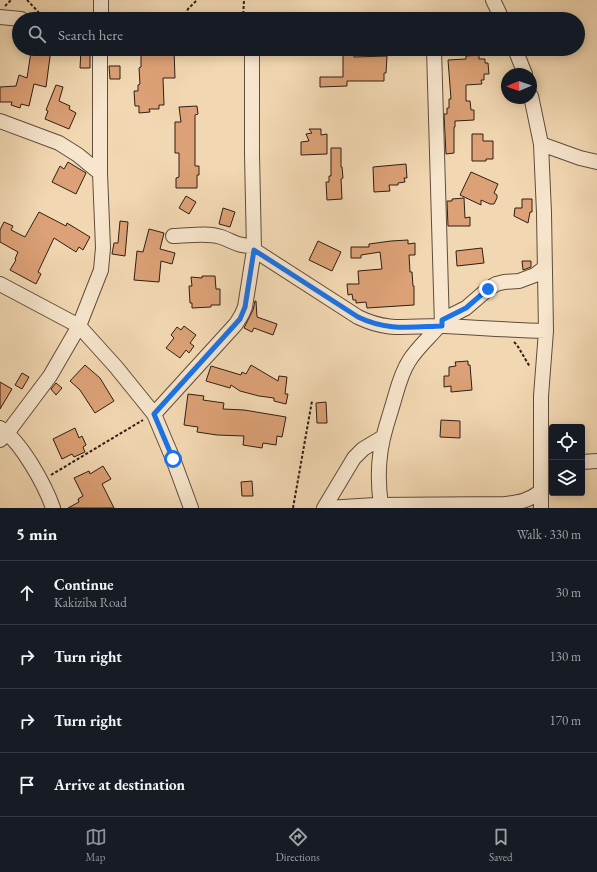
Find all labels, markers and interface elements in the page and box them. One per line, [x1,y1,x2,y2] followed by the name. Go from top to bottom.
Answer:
[12,12,585,56] search box
[26,23,48,45] icon: search
[58,25,123,44] text: Search here
[501,68,537,104] north arrow
[479,280,497,298] route end
[549,424,585,496] map controls
[549,424,585,460] button: locate
[164,450,182,468] route start
[549,460,585,496] button: layers
[16,523,57,545] text: 5 min
[517,526,581,543] text: Walk · 330 m
[54,575,114,594] text: Continue
[16,582,38,604] icon: ahead
[556,584,581,601] text: 30 m
[54,594,127,611] text: Kakiziba Road
[16,646,38,668] icon: right
[54,647,122,666] text: Turn right
[550,648,581,665] text: 130 m
[16,710,38,732] icon: right
[54,711,122,730] text: Turn right
[550,712,581,729] text: 170 m
[16,774,38,796] icon: arrive
[54,775,185,794] text: Arrive at destination
[85,826,107,864] tab: Map
[276,826,320,864] tab: Directions
[489,826,512,864] tab: Saved

